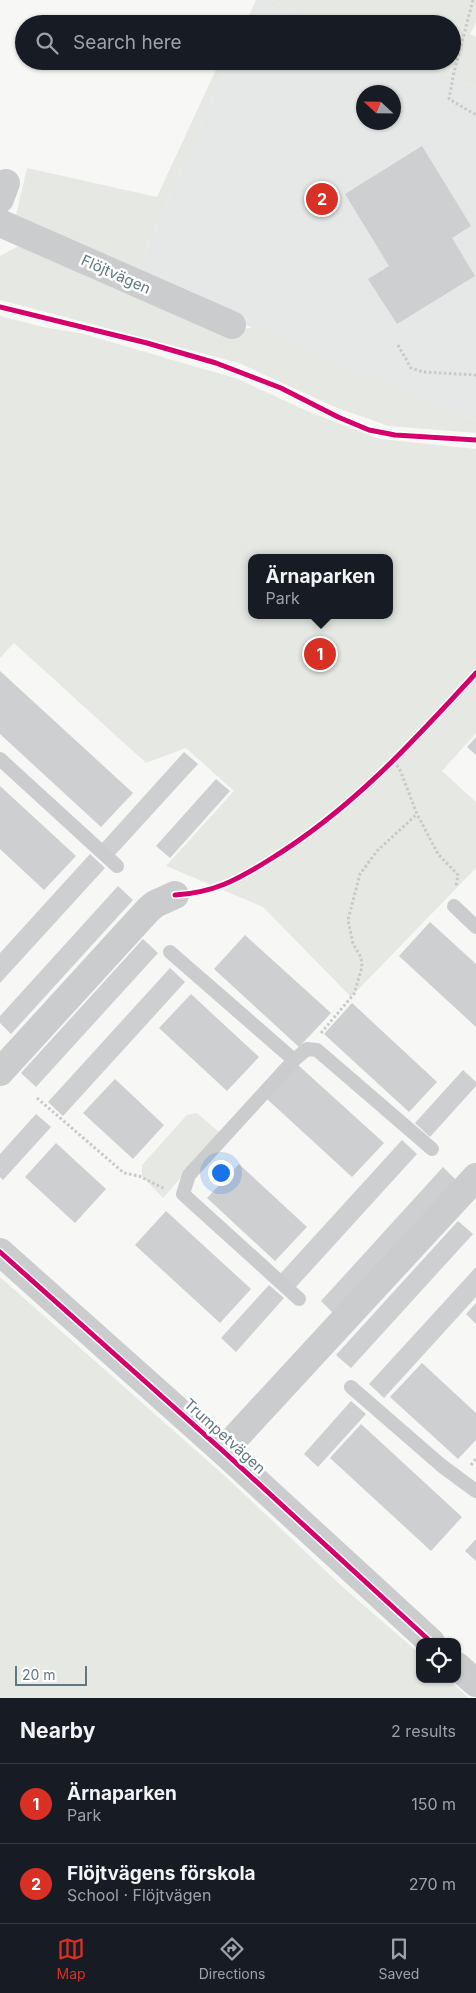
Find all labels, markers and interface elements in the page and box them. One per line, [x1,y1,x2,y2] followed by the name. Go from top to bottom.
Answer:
[15,15,461,70] search box
[33,29,61,57] icon: search
[73,31,182,54] text: Search here
[356,85,401,130] north arrow
[306,180,338,218] pin: 2
[78,250,154,298] street label: Flöjtvägen
[248,554,393,619] popup
[266,565,375,588] text: Ärnaparken
[266,588,300,608] text: Park
[304,635,336,673] pin: 1
[208,1160,234,1186] your location
[180,1394,270,1478] street label: Trumpetvägen
[416,1638,461,1683] map controls
[416,1638,461,1683] button: locate
[15,1663,88,1686] scale bar
[22,1666,56,1683] text: 20 m
[20,1718,95,1743] text: Nearby
[391,1721,456,1741] text: 2 results
[67,1782,177,1805] text: Ärnaparken
[33,1794,39,1814] text: 1
[411,1794,456,1814] text: 150 m
[67,1805,101,1825] text: Park
[67,1862,256,1885] text: Flöjtvägens förskola
[31,1874,41,1894] text: 2
[409,1874,456,1894] text: 270 m
[67,1885,211,1905] text: School · Flöjtvägen
[57,1935,86,1982] tab: Map
[199,1935,265,1982] tab: Directions
[378,1935,419,1982] tab: Saved

